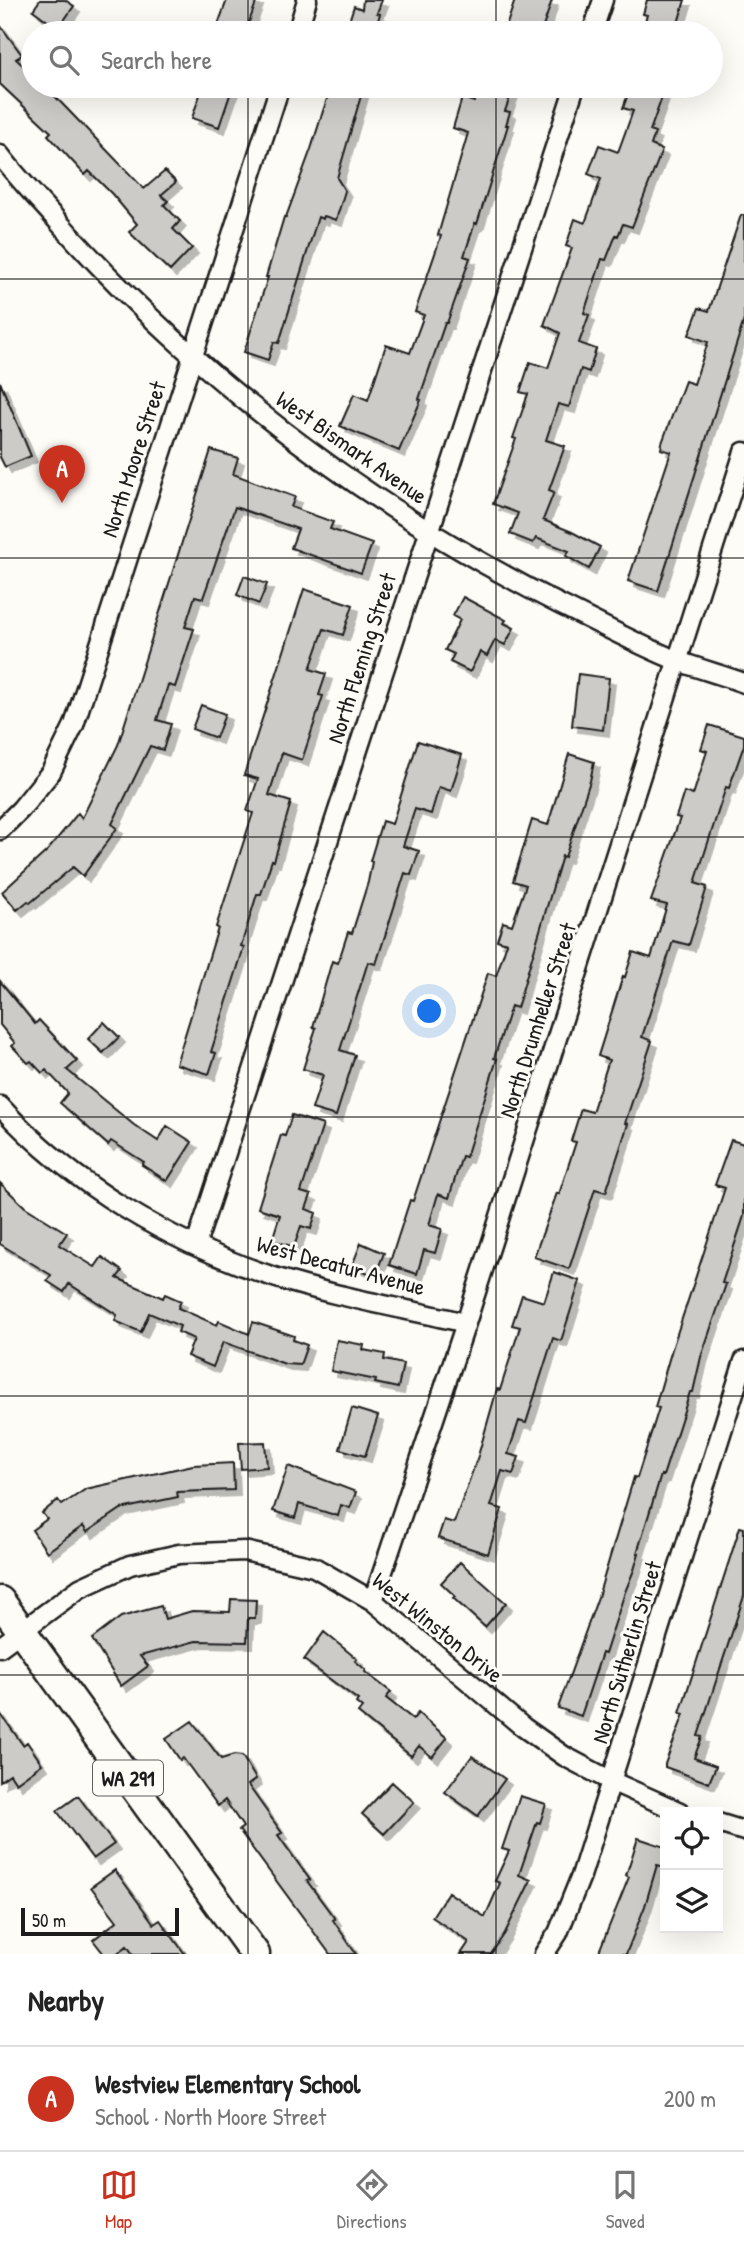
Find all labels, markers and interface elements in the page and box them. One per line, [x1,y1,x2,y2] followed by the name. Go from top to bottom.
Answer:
[21,21,723,98] search box
[45,41,83,79] icon: search
[101,42,212,77] text: Search here
[93,376,173,541] street label: North Moore Street
[270,383,434,511] street label: West Bismark Avenue
[39,445,85,503] pin: A
[319,568,403,747] street label: North Fleming Street
[491,917,584,1122] street label: North Drumheller Street
[412,994,446,1028] your location
[253,1228,429,1302] street label: West Decatur Avenue
[584,1556,669,1747] street label: North Sutherlin Street
[366,1565,510,1689] street label: West Winston Drive
[93,1760,163,1796] road number: WA 291
[660,1807,723,1933] map controls
[660,1807,723,1870] button: locate
[660,1870,723,1933] button: layers
[21,1905,178,1937] scale bar
[32,1907,66,1933] text: 50 m
[28,1980,104,2020] text: Nearby
[95,2066,360,2101] text: Westview Elementary School
[45,2083,57,2114] text: A
[664,2083,716,2114] text: 200 m
[95,2101,326,2132] text: School · North Moore Street
[100,2166,138,2234] tab: Map
[337,2166,407,2234] tab: Directions
[606,2166,644,2234] tab: Saved

